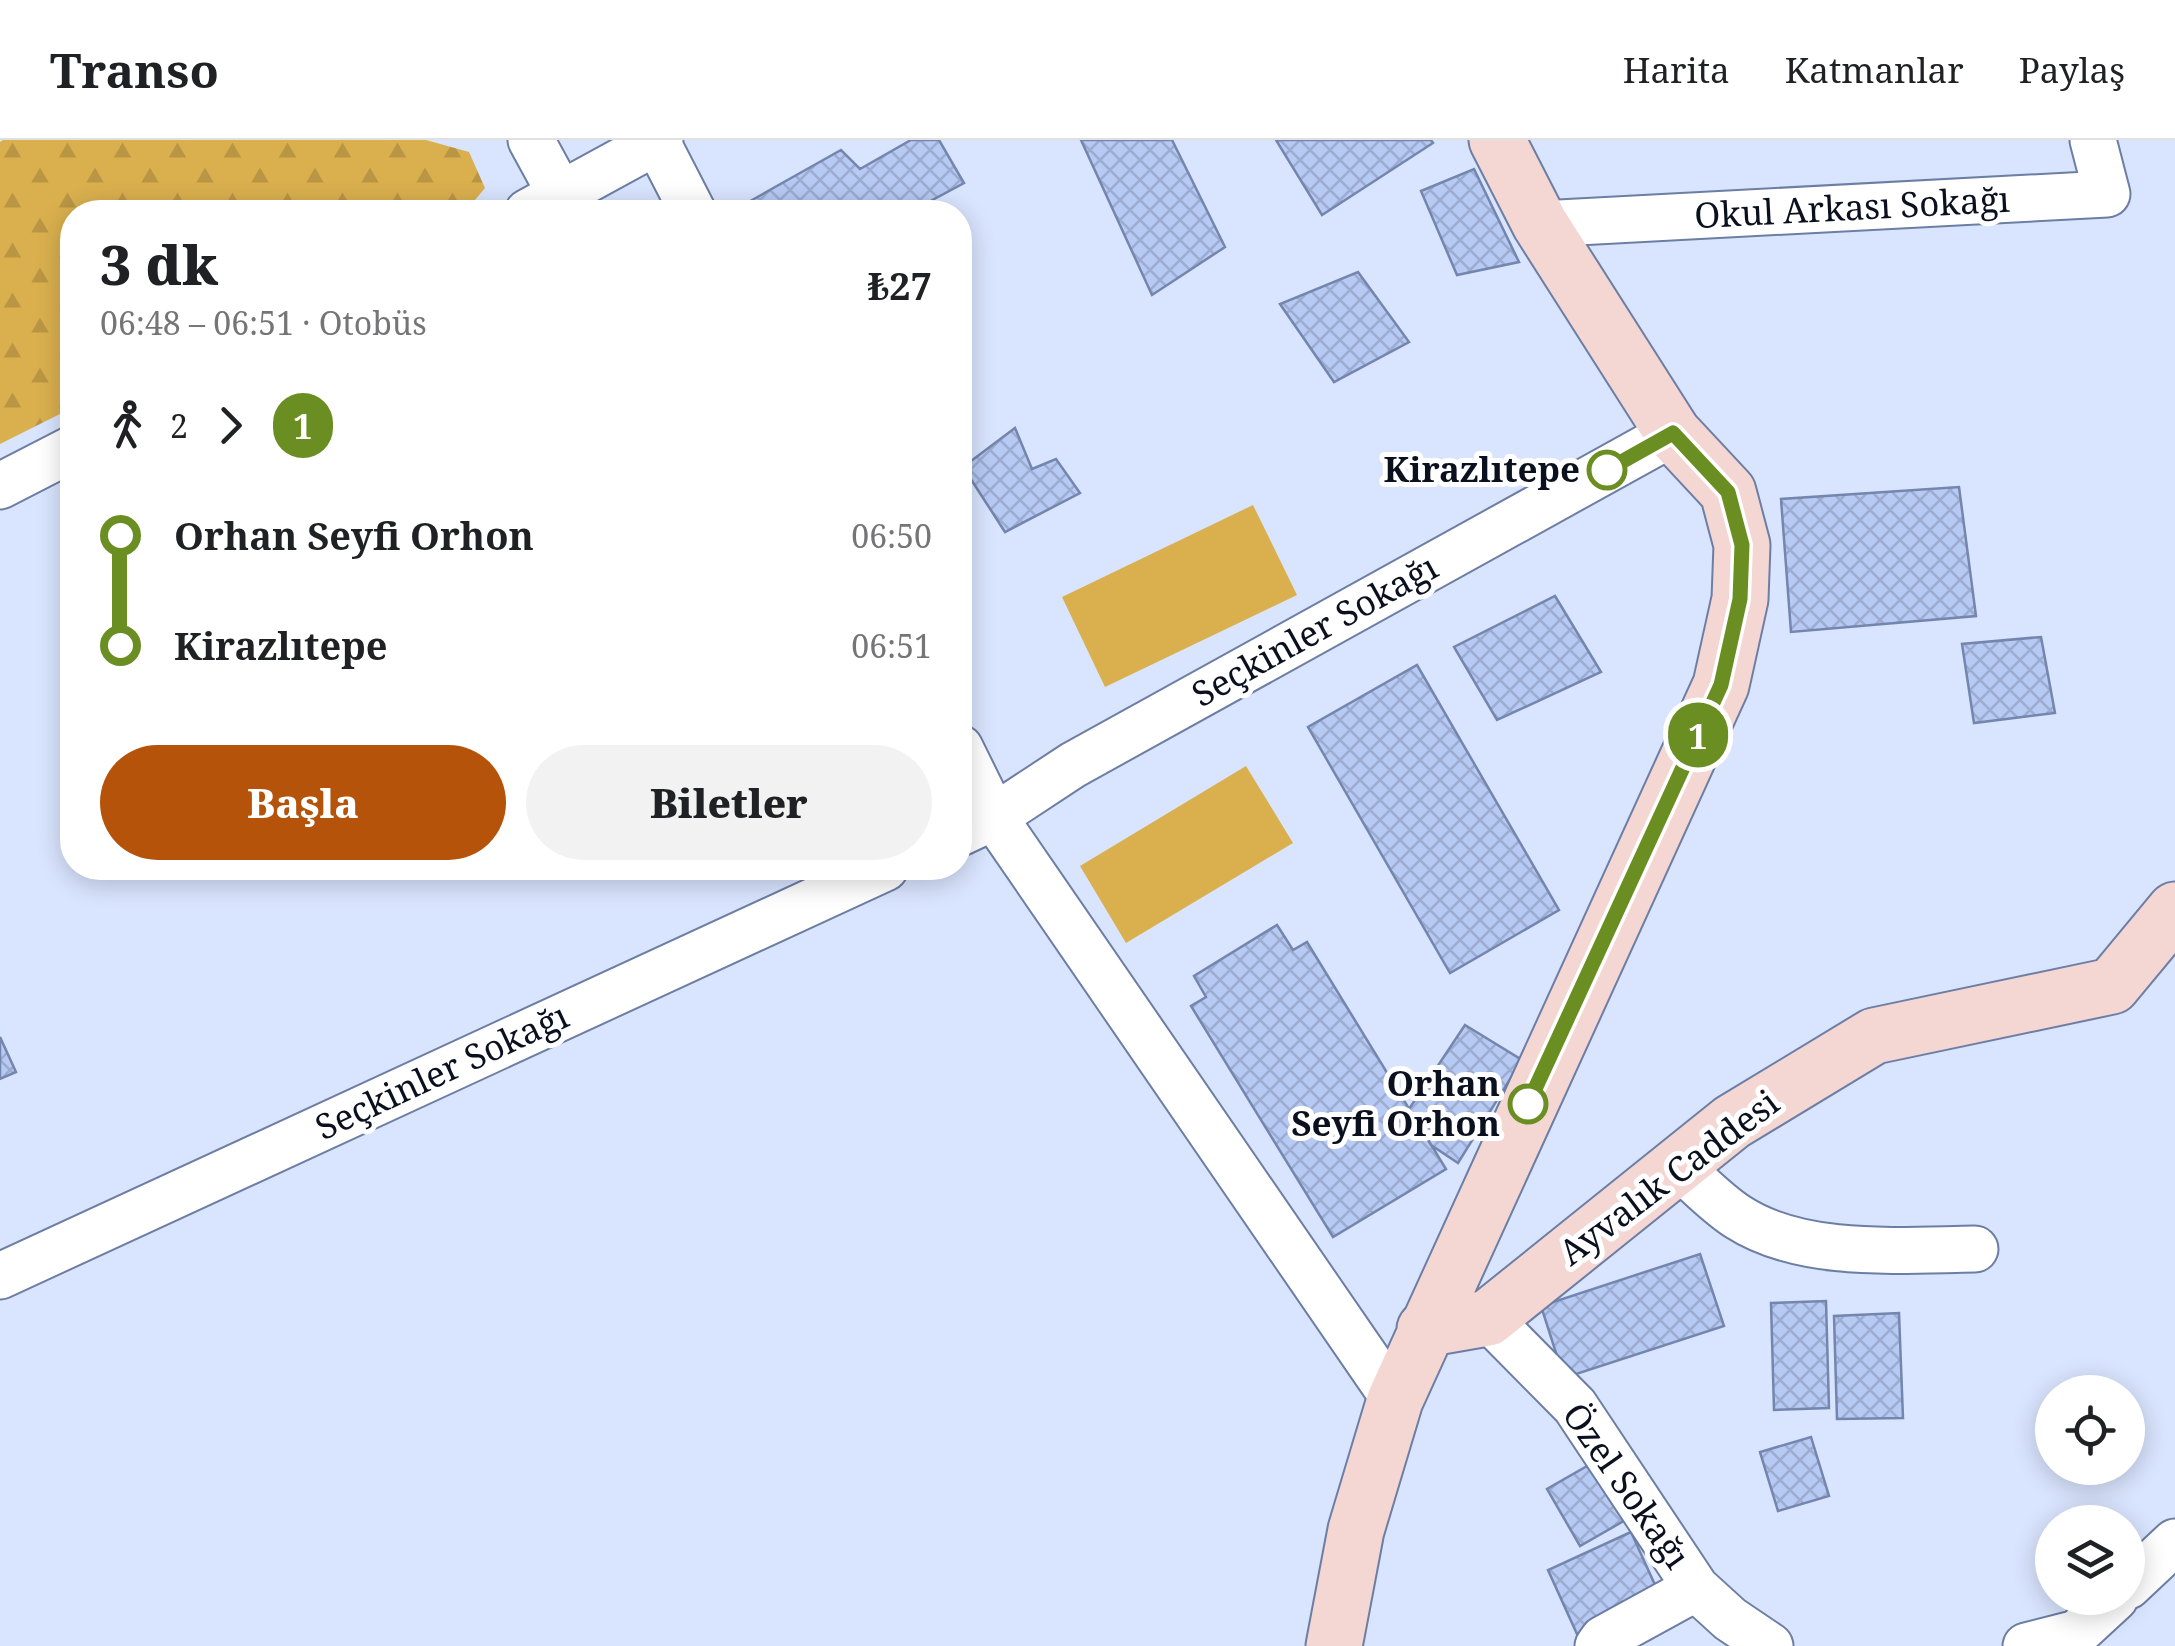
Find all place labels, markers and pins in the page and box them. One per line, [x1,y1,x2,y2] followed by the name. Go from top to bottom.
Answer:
[1383,445,1580,492] place label: Kirazlıtepe
[1588,451,1626,489] marker: Kirazlıtepe
[1291,1059,1500,1146] place label: Orhan Seyfi Orhon
[1509,1085,1547,1123] marker: Orhan Seyfi Orhon

